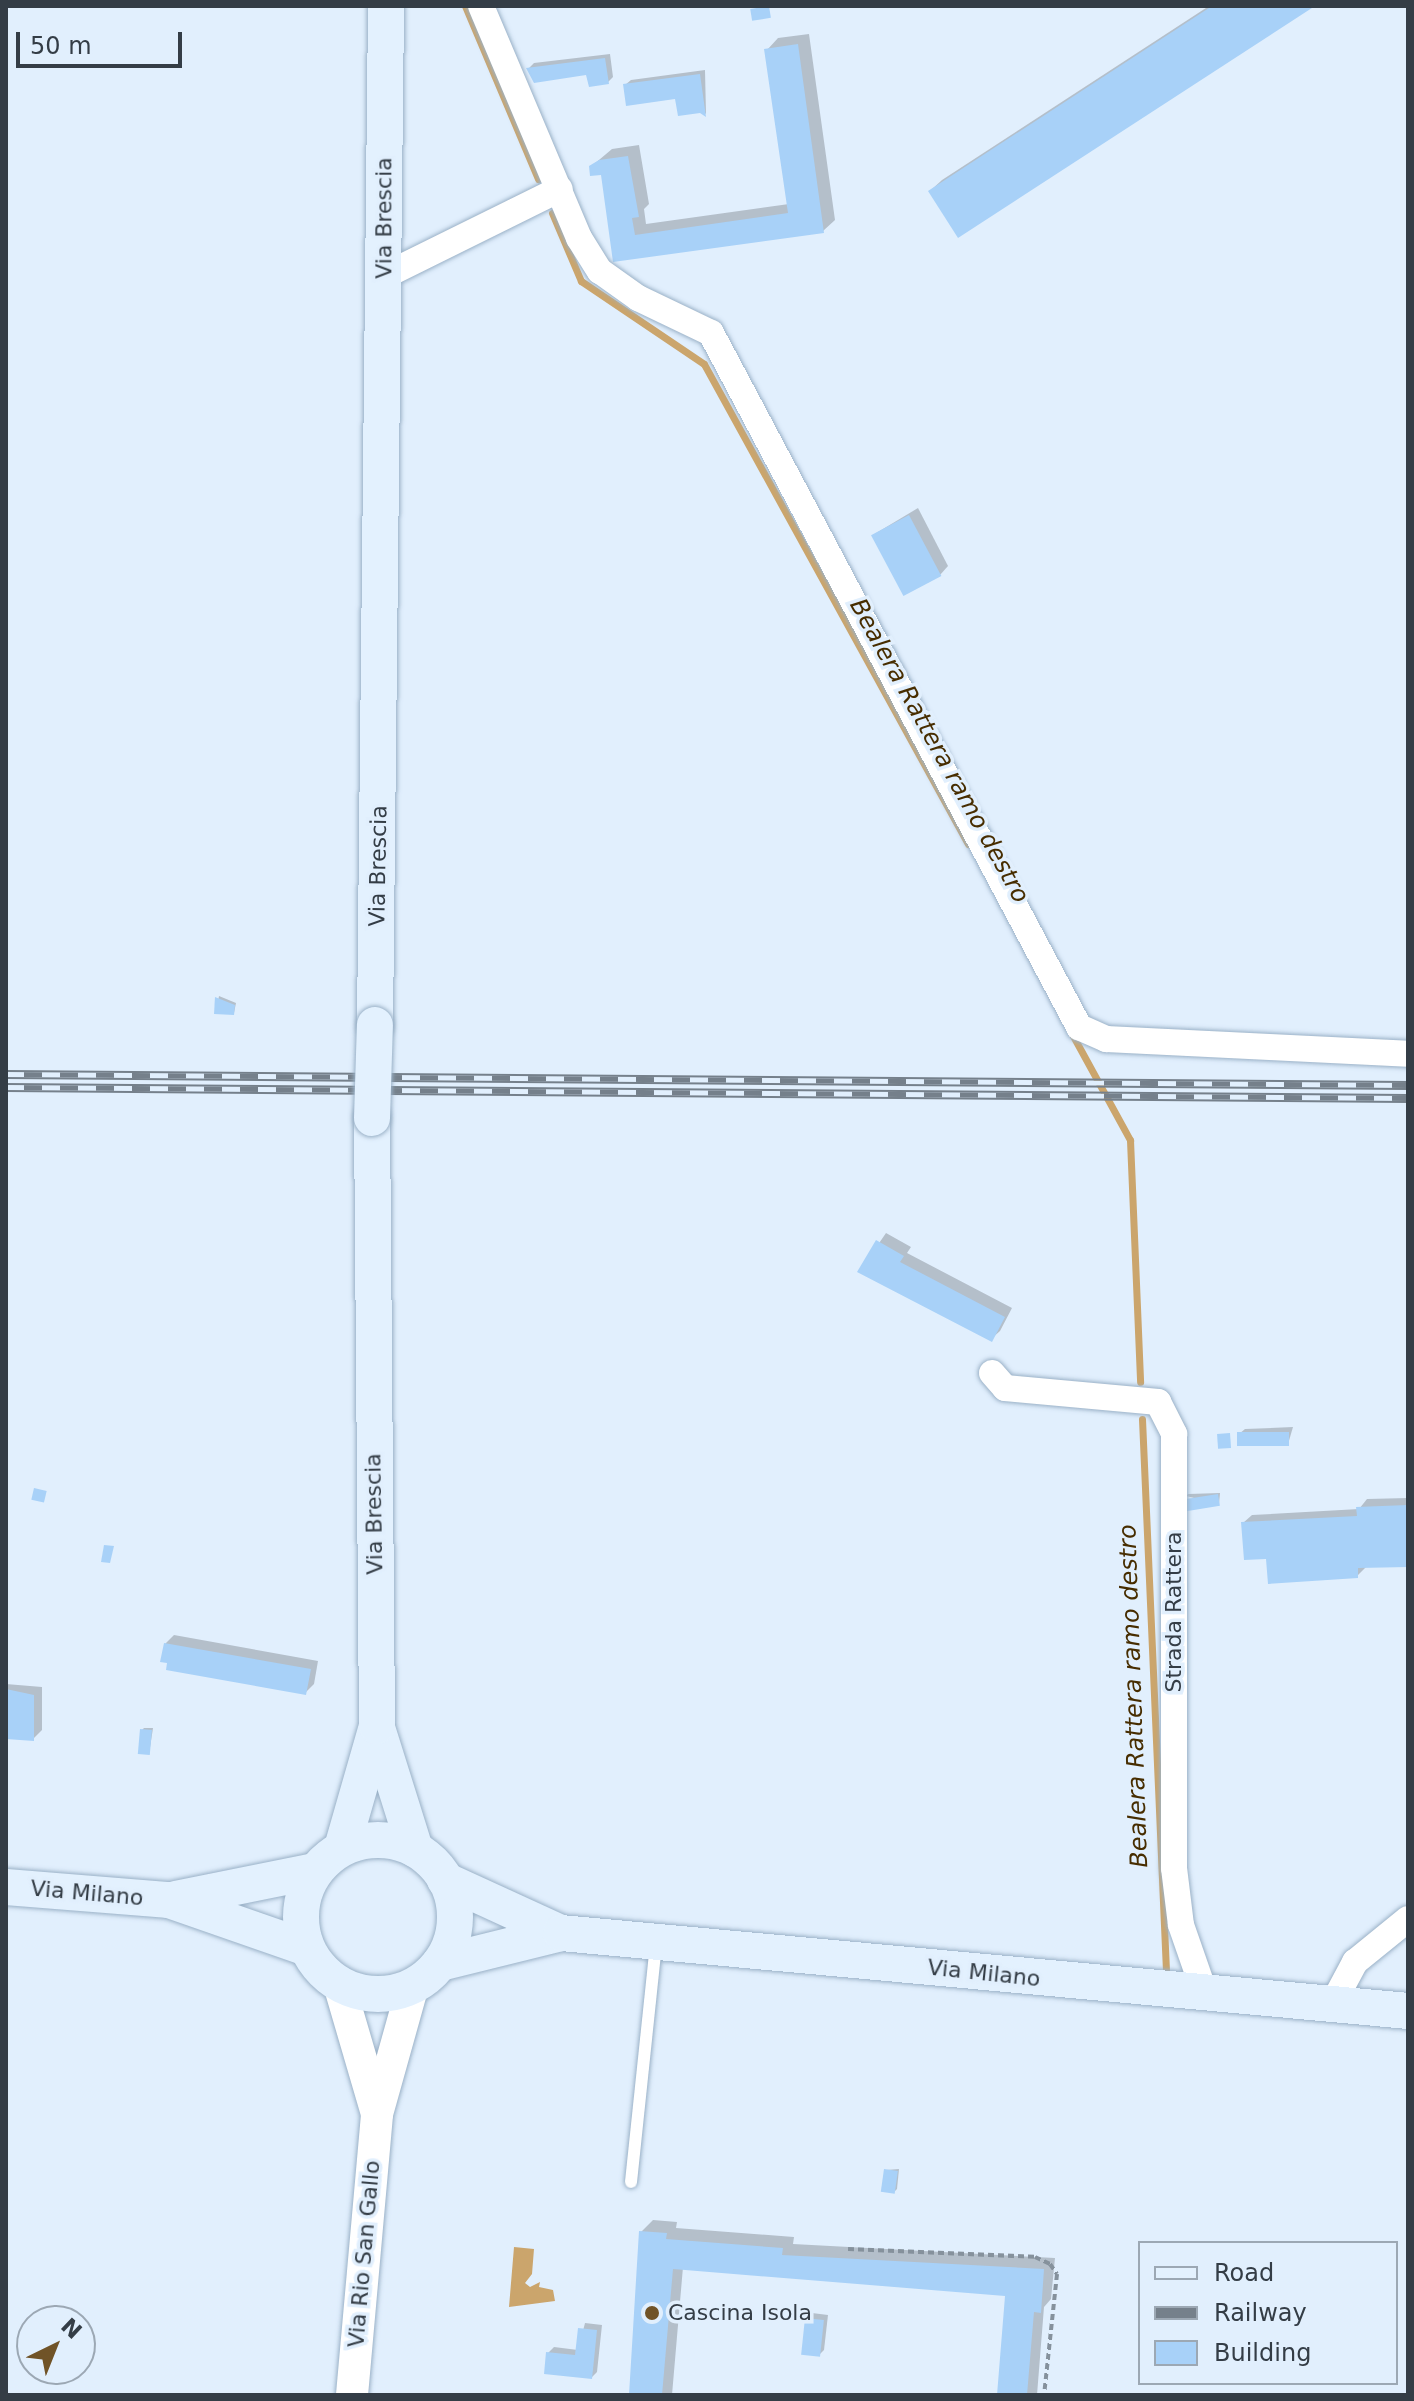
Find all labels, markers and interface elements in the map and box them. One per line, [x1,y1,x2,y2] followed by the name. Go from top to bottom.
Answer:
[20,16,186,66] scale bar
[30,32,92,60] text: 50 m
[371,157,397,279] street label: Via Brescia
[843,594,1035,908] water label: Bealera Rattera ramo destro
[364,805,392,927] street label: Via Brescia
[360,1453,388,1575] street label: Via Brescia
[1114,1524,1154,1868] water label: Bealera Rattera ramo destro
[1161,1531,1187,1693] street label: Strada Rattera
[29,1875,145,1911] street label: Via Milano
[926,1954,1042,1992] street label: Via Milano
[343,2159,385,2349] street label: Via Rio San Gallo
[1138,2241,1398,2385] legend
[1214,2259,1274,2287] text: Road
[1214,2299,1307,2327] text: Railway
[668,2300,812,2326] place label: Cascina Isola
[643,2304,661,2322] marker: Cascina Isola
[16,2305,96,2385] north arrow
[56,2313,87,2344] text: N
[1214,2339,1311,2367] text: Building

